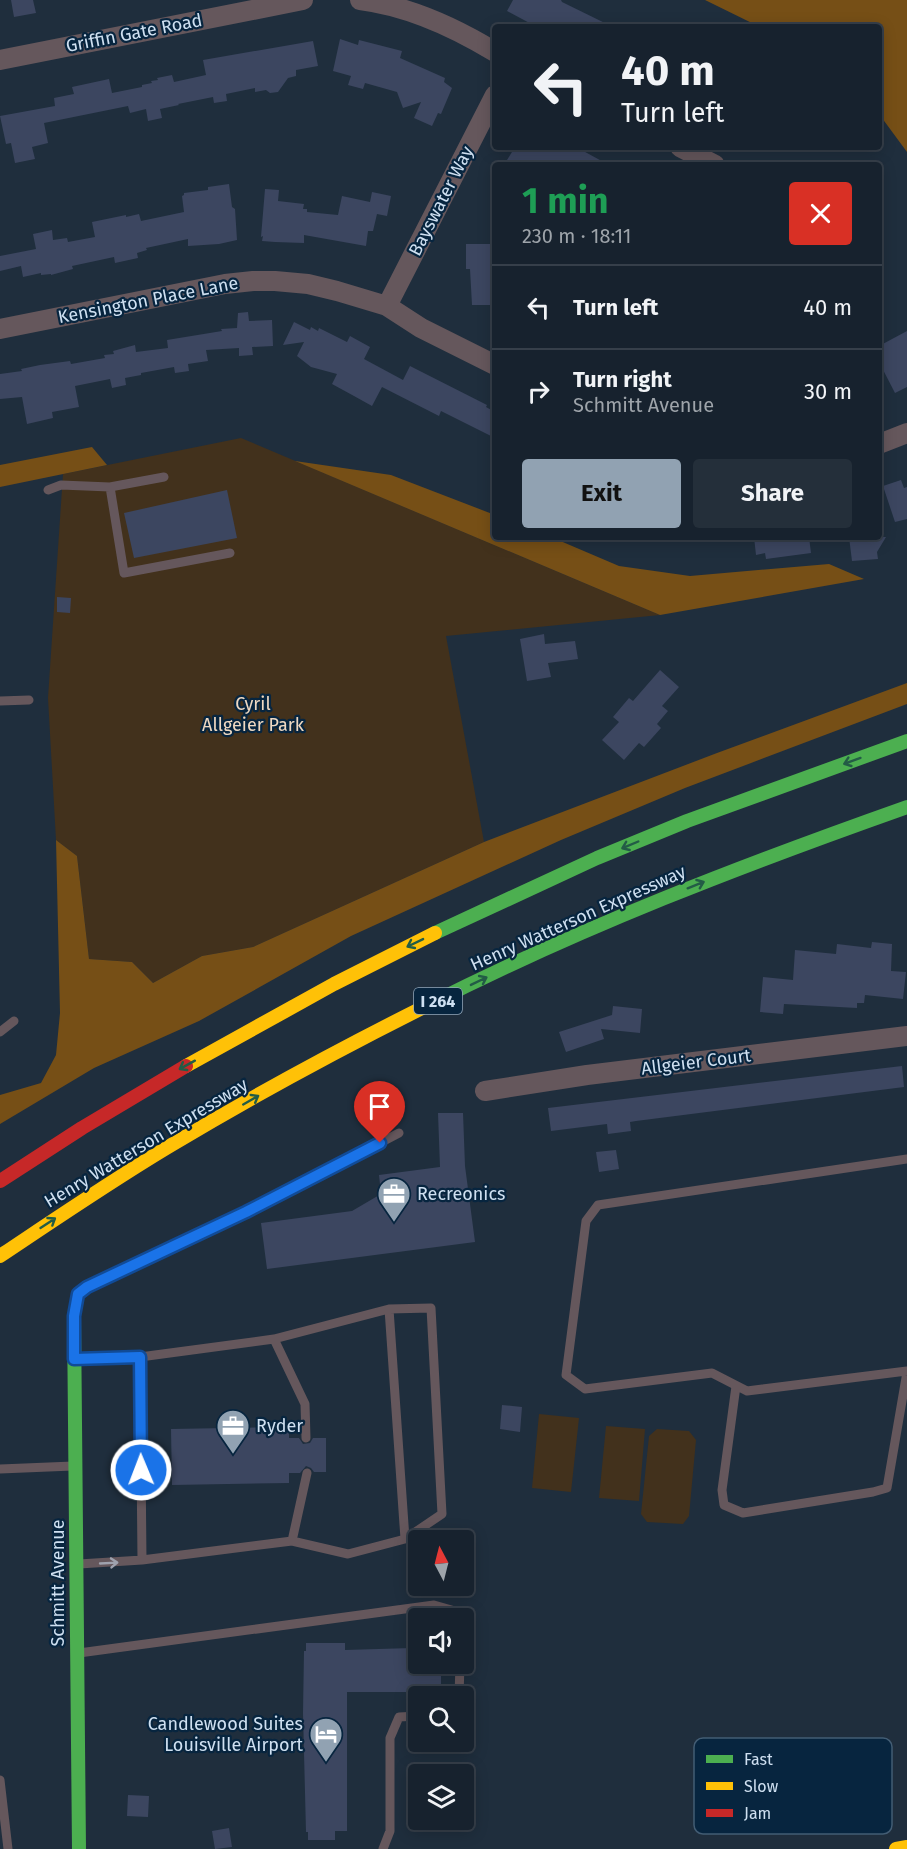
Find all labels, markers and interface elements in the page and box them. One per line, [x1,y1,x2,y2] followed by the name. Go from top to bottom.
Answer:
[64,9,204,57] street label: Griffin Gate Road
[621,46,715,96] text: 40 m
[522,48,600,126] icon: left
[621,97,724,129] text: Turn left
[404,142,478,260] street label: Bayswater Way
[522,179,609,223] text: 1 min
[789,182,852,245] button: close
[522,224,632,248] text: 230 m · 18:11
[56,272,240,328] street label: Kensington Place Lane
[522,291,555,324] icon: left
[573,294,658,321] text: Turn left
[803,294,852,321] text: 40 m
[573,366,672,393] text: Turn right
[522,375,555,408] icon: right
[804,378,852,405] text: 30 m
[573,393,714,417] text: Schmitt Avenue
[522,459,681,528] button: Exit
[693,459,852,528] button: Share
[202,693,305,736] park label: Cyril Allgeier Park
[843,757,862,768] one-way arrow
[622,840,640,851] one-way arrow
[467,860,689,976] street label: Henry Watterson Expressway
[686,879,705,890] one-way arrow
[406,938,424,950] one-way arrow
[470,974,488,986] one-way arrow
[414,988,462,1014] road number: I 264
[640,1044,753,1080] street label: Allgeier Court
[179,1059,196,1071] one-way arrow
[40,1073,252,1213] street label: Henry Watterson Expressway
[354,1081,405,1143] pin
[363,1090,396,1123] icon: arrive
[242,1093,259,1105] one-way arrow
[376,1176,412,1223] office icon: Recreonics
[417,1183,505,1205] place label: Recreonics
[40,1217,57,1230] one-way arrow
[215,1408,251,1455] office icon: Ryder
[256,1415,303,1437] place label: Ryder
[109,1438,173,1502] position arrow
[47,1520,69,1646] street label: Schmitt Avenue
[408,1530,474,1596] north arrow
[408,1530,474,1830] map controls
[99,1557,119,1568] one-way arrow
[408,1608,474,1674] button: sound
[408,1686,474,1752] button: search
[148,1713,303,1756] place label: Candlewood Suites Louisville Airport
[308,1716,344,1763] hotel icon: Candlewood Suites Louisville Airport
[694,1738,892,1834] legend
[744,1750,773,1769] text: Fast
[408,1764,474,1830] button: layers
[744,1777,779,1796] text: Slow
[744,1804,771,1823] text: Jam

